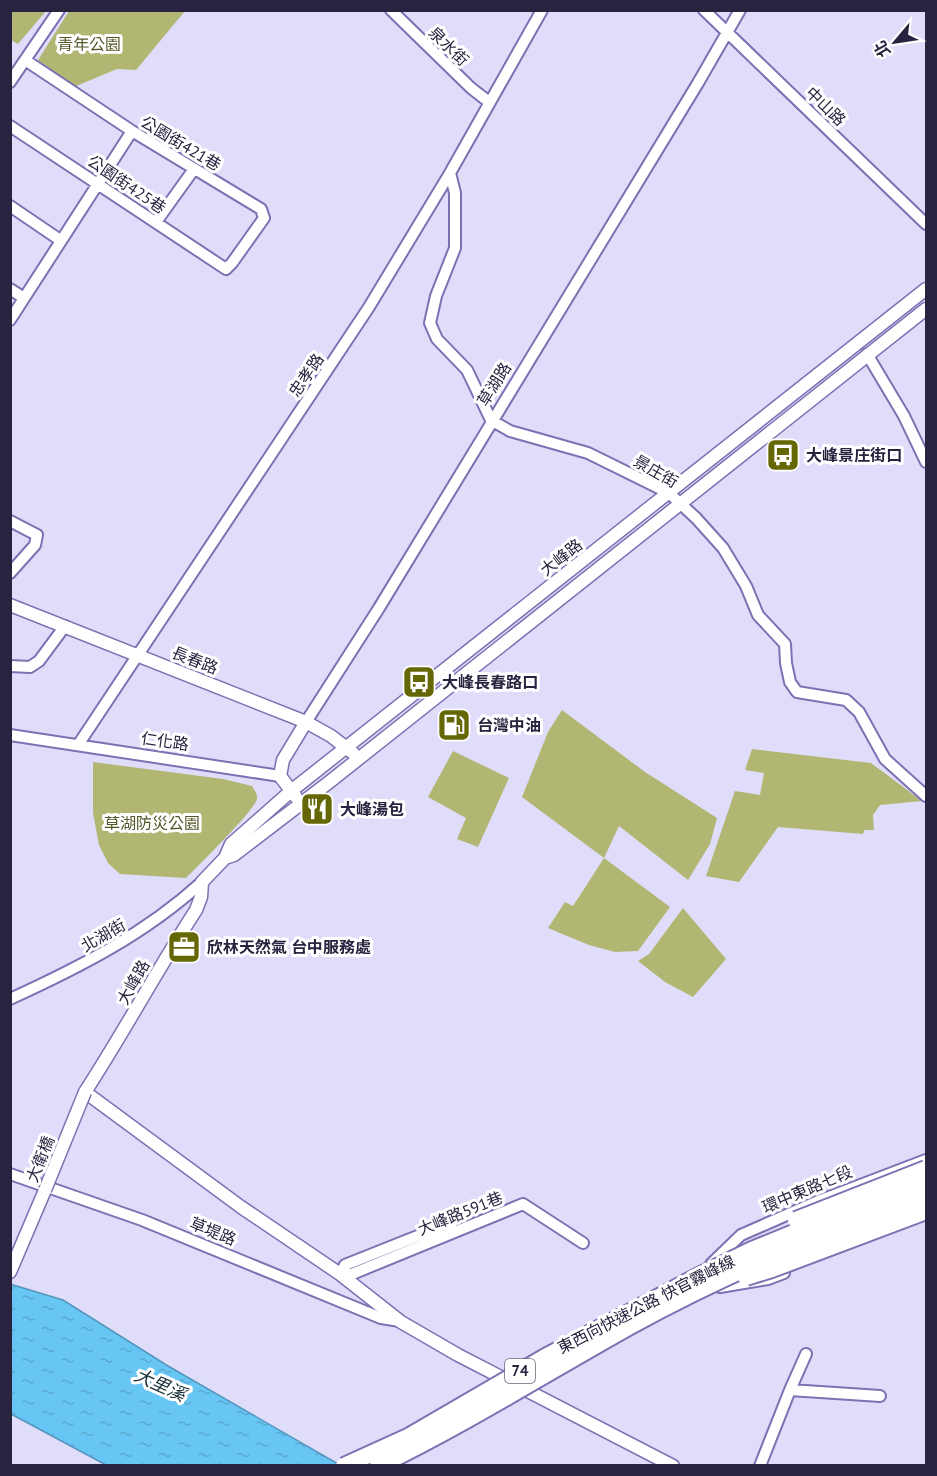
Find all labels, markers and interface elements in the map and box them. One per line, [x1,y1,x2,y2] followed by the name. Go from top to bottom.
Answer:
[865,12,925,72] north arrow
[425,22,473,70] street label: 泉水街
[57,34,121,54] park label: 青年公園
[869,37,895,61] text: 北
[802,82,850,130] street label: 中山路
[137,111,225,175] street label: 公園街421巷
[84,150,170,218] street label: 公園街425巷
[284,350,328,400] street label: 忠孝路
[473,358,515,410] street label: 草湖路
[765,437,801,473] bus stop icon: 大峰景庄街口
[806,445,902,465] place label: 大峰景庄街口
[630,450,682,492] street label: 景庄街
[536,534,586,580] street label: 大峰路
[169,642,221,678] street label: 長春路
[401,664,437,700] bus stop icon: 大峰長春路口
[442,672,538,692] place label: 大峰長春路口
[436,707,472,743] fuel station icon: 台灣中油
[477,715,541,735] place label: 台灣中油
[140,728,190,754] street label: 仁化路
[299,791,335,827] restaurant icon: 大峰湯包
[340,799,404,819] place label: 大峰湯包
[104,813,200,833] park label: 草湖防災公園
[77,914,129,956] street label: 北湖街
[166,929,202,965] office icon: 欣林天然氣 台中服務處
[207,937,371,957] place label: 欣林天然氣 台中服務處
[113,956,153,1008] street label: 大峰路
[22,1133,58,1185] street label: 大衛橋
[759,1161,855,1217] street label: 環中東路七段
[414,1187,506,1239] street label: 大峰路591巷
[187,1213,239,1249] street label: 草堤路
[554,1251,738,1357] street label: 東西向快速公路 快官霧峰線
[505,1359,535,1383] road number: 74
[131,1363,192,1407] water label: 大里溪

